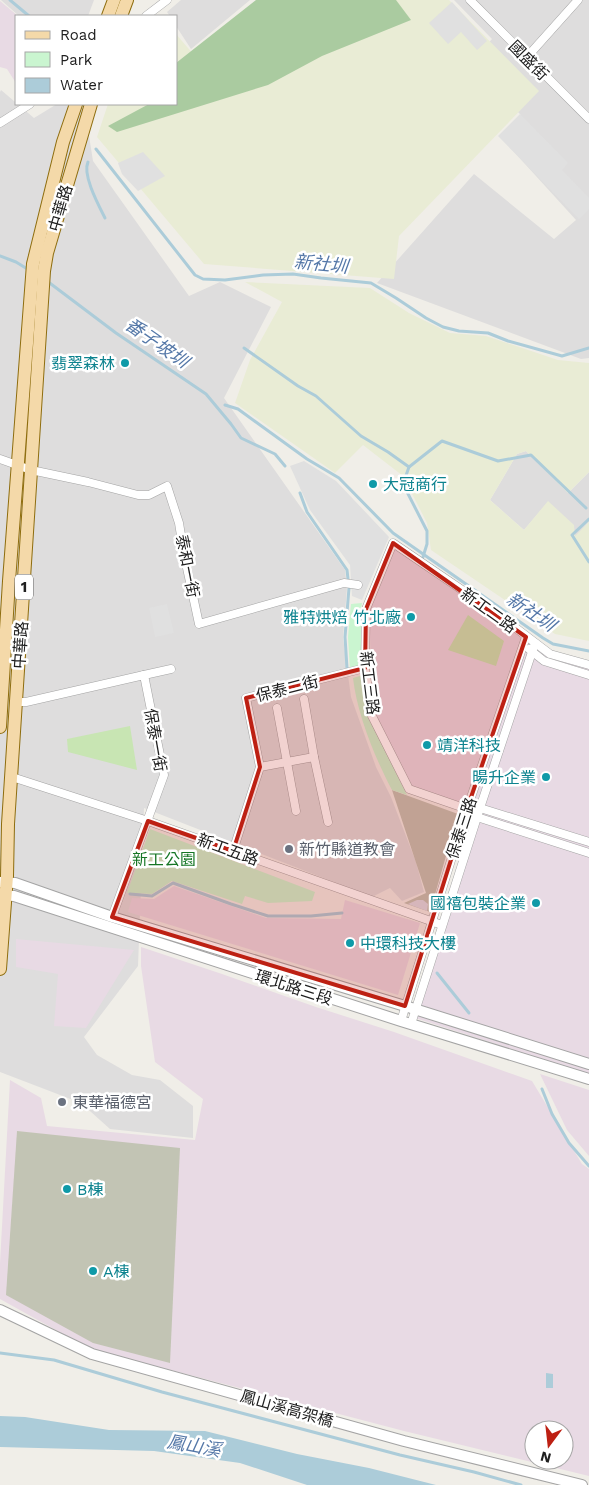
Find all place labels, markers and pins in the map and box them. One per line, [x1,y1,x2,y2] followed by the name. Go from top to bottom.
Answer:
[51,354,115,373] place label: 翡翠森林
[119,357,131,369] marker: 翡翠森林
[383,475,447,494] place label: 大冠商行
[367,478,379,490] marker: 大冠商行
[284,608,401,627] place label: 雅特烘焙 竹北廠
[405,611,417,623] marker: 雅特烘焙 竹北廠
[437,736,501,755] place label: 靖洋科技
[421,739,433,751] marker: 靖洋科技
[472,768,536,787] place label: 暘升企業
[540,771,552,783] marker: 暘升企業
[299,840,395,859] place label: 新竹縣道教會
[283,843,295,855] marker: 新竹縣道教會
[430,894,526,913] place label: 國禧包裝企業
[530,897,542,909] marker: 國禧包裝企業
[360,934,456,953] place label: 中環科技大樓
[344,937,356,949] marker: 中環科技大樓
[72,1093,152,1112] place label: 東華福德宮
[56,1096,68,1108] marker: 東華福德宮
[77,1180,103,1199] place label: B棟
[61,1183,73,1195] marker: B棟
[103,1262,130,1281] place label: A棟
[87,1265,99,1277] marker: A棟

